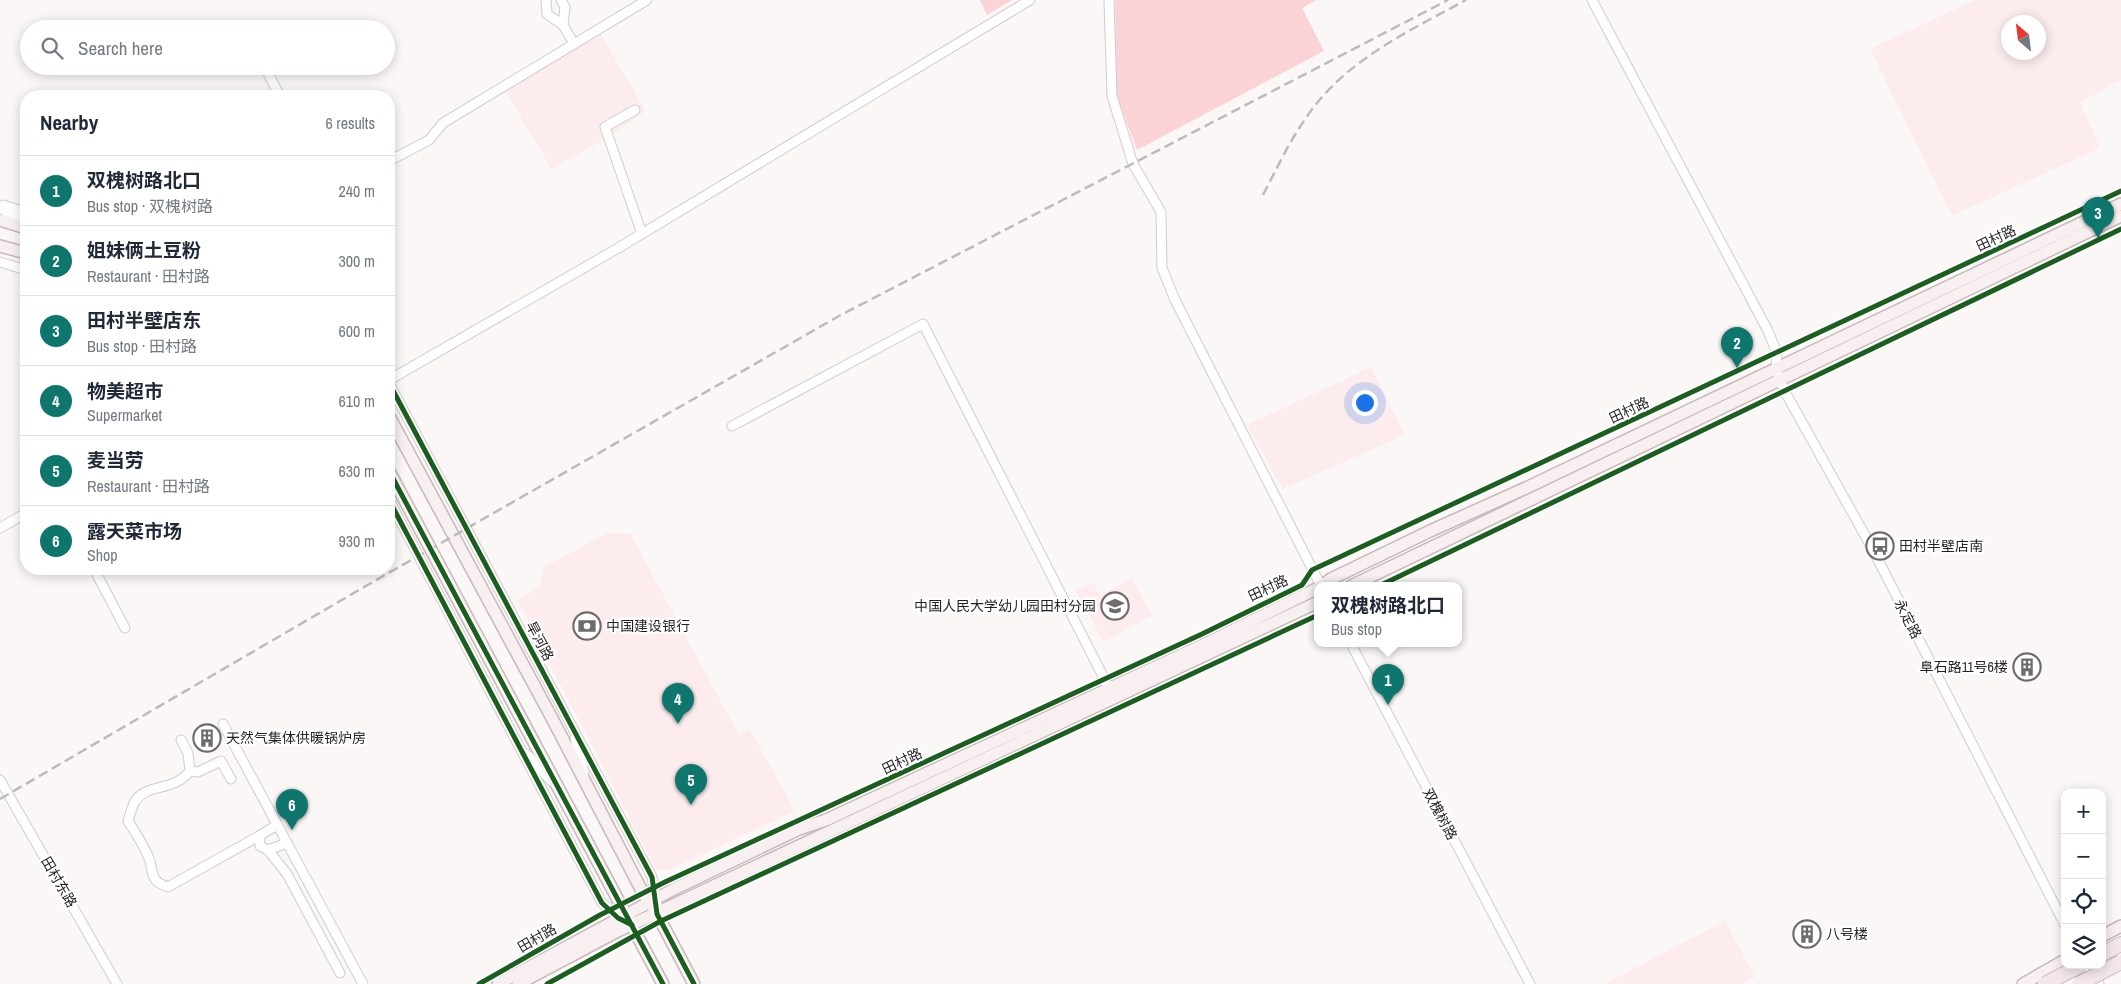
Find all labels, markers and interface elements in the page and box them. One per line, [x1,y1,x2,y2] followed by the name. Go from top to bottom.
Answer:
[2001,15,2046,60] north arrow
[20,20,395,75] search box
[38,34,66,62] icon: search
[78,35,163,61] text: Search here
[40,108,98,137] text: Nearby
[325,112,375,134] text: 6 results
[87,167,201,193] text: 双槐树路北口
[52,180,60,202] text: 1
[339,180,375,202] text: 240 m
[87,195,213,217] text: Bus stop · 双槐树路
[2082,197,2114,238] pin: 3
[1973,221,2019,255] street label: 田村路
[87,237,201,263] text: 姐妹俩土豆粉
[52,250,60,272] text: 2
[339,250,375,272] text: 300 m
[87,265,210,287] text: Restaurant · 田村路
[87,307,201,333] text: 田村半壁店东
[52,320,60,342] text: 3
[339,320,375,342] text: 600 m
[1721,327,1753,368] pin: 2
[87,335,197,357] text: Bus stop · 田村路
[87,378,163,404] text: 物美超市
[52,390,60,412] text: 4
[339,390,375,412] text: 610 m
[1352,390,1378,416] your location
[1606,393,1652,427] street label: 田村路
[87,404,162,426] text: Supermarket
[87,447,144,473] text: 麦当劳
[52,460,60,482] text: 5
[339,460,375,482] text: 630 m
[87,475,210,497] text: Restaurant · 田村路
[87,518,182,544] text: 露天菜市场
[52,530,60,552] text: 6
[339,530,375,552] text: 930 m
[1865,531,1895,561] bus stop icon: 田村半壁店南
[1899,537,1983,555] place label: 田村半壁店南
[87,544,118,566] text: Shop
[1245,571,1291,605] street label: 田村路
[1314,582,1462,647] popup
[1100,591,1130,621] school or university icon: 中国人民大学幼儿园田村分园
[1331,592,1445,618] text: 双槐树路北口
[1890,596,1926,642] street label: 永定路
[914,597,1096,615] place label: 中国人民大学幼儿园田村分园
[572,611,602,641] bank icon: 中国建设银行
[606,617,690,635] place label: 中国建设银行
[522,618,558,664] street label: 旱河路
[1331,618,1382,640] text: Bus stop
[2012,652,2042,682] building icon: 阜石路11号6楼
[1920,658,2008,676] place label: 阜石路11号6楼
[1372,664,1404,705] pin: 1
[662,683,694,724] pin: 4
[192,723,222,753] building icon: 天然气集体供暖锅炉房
[226,729,366,747] place label: 天然气集体供暖锅炉房
[879,744,925,778] street label: 田村路
[675,764,707,805] pin: 5
[1419,785,1461,843] street label: 双槐树路
[276,789,308,830] pin: 6
[2061,789,2106,969] map controls
[2061,789,2106,834] button: +
[2061,834,2106,879] button: −
[37,853,81,911] street label: 田村东路
[2061,879,2106,924] button: locate
[1792,919,1822,949] building icon: 八号楼
[514,920,560,956] street label: 田村路
[2061,924,2106,969] button: layers
[1826,925,1868,943] place label: 八号楼

